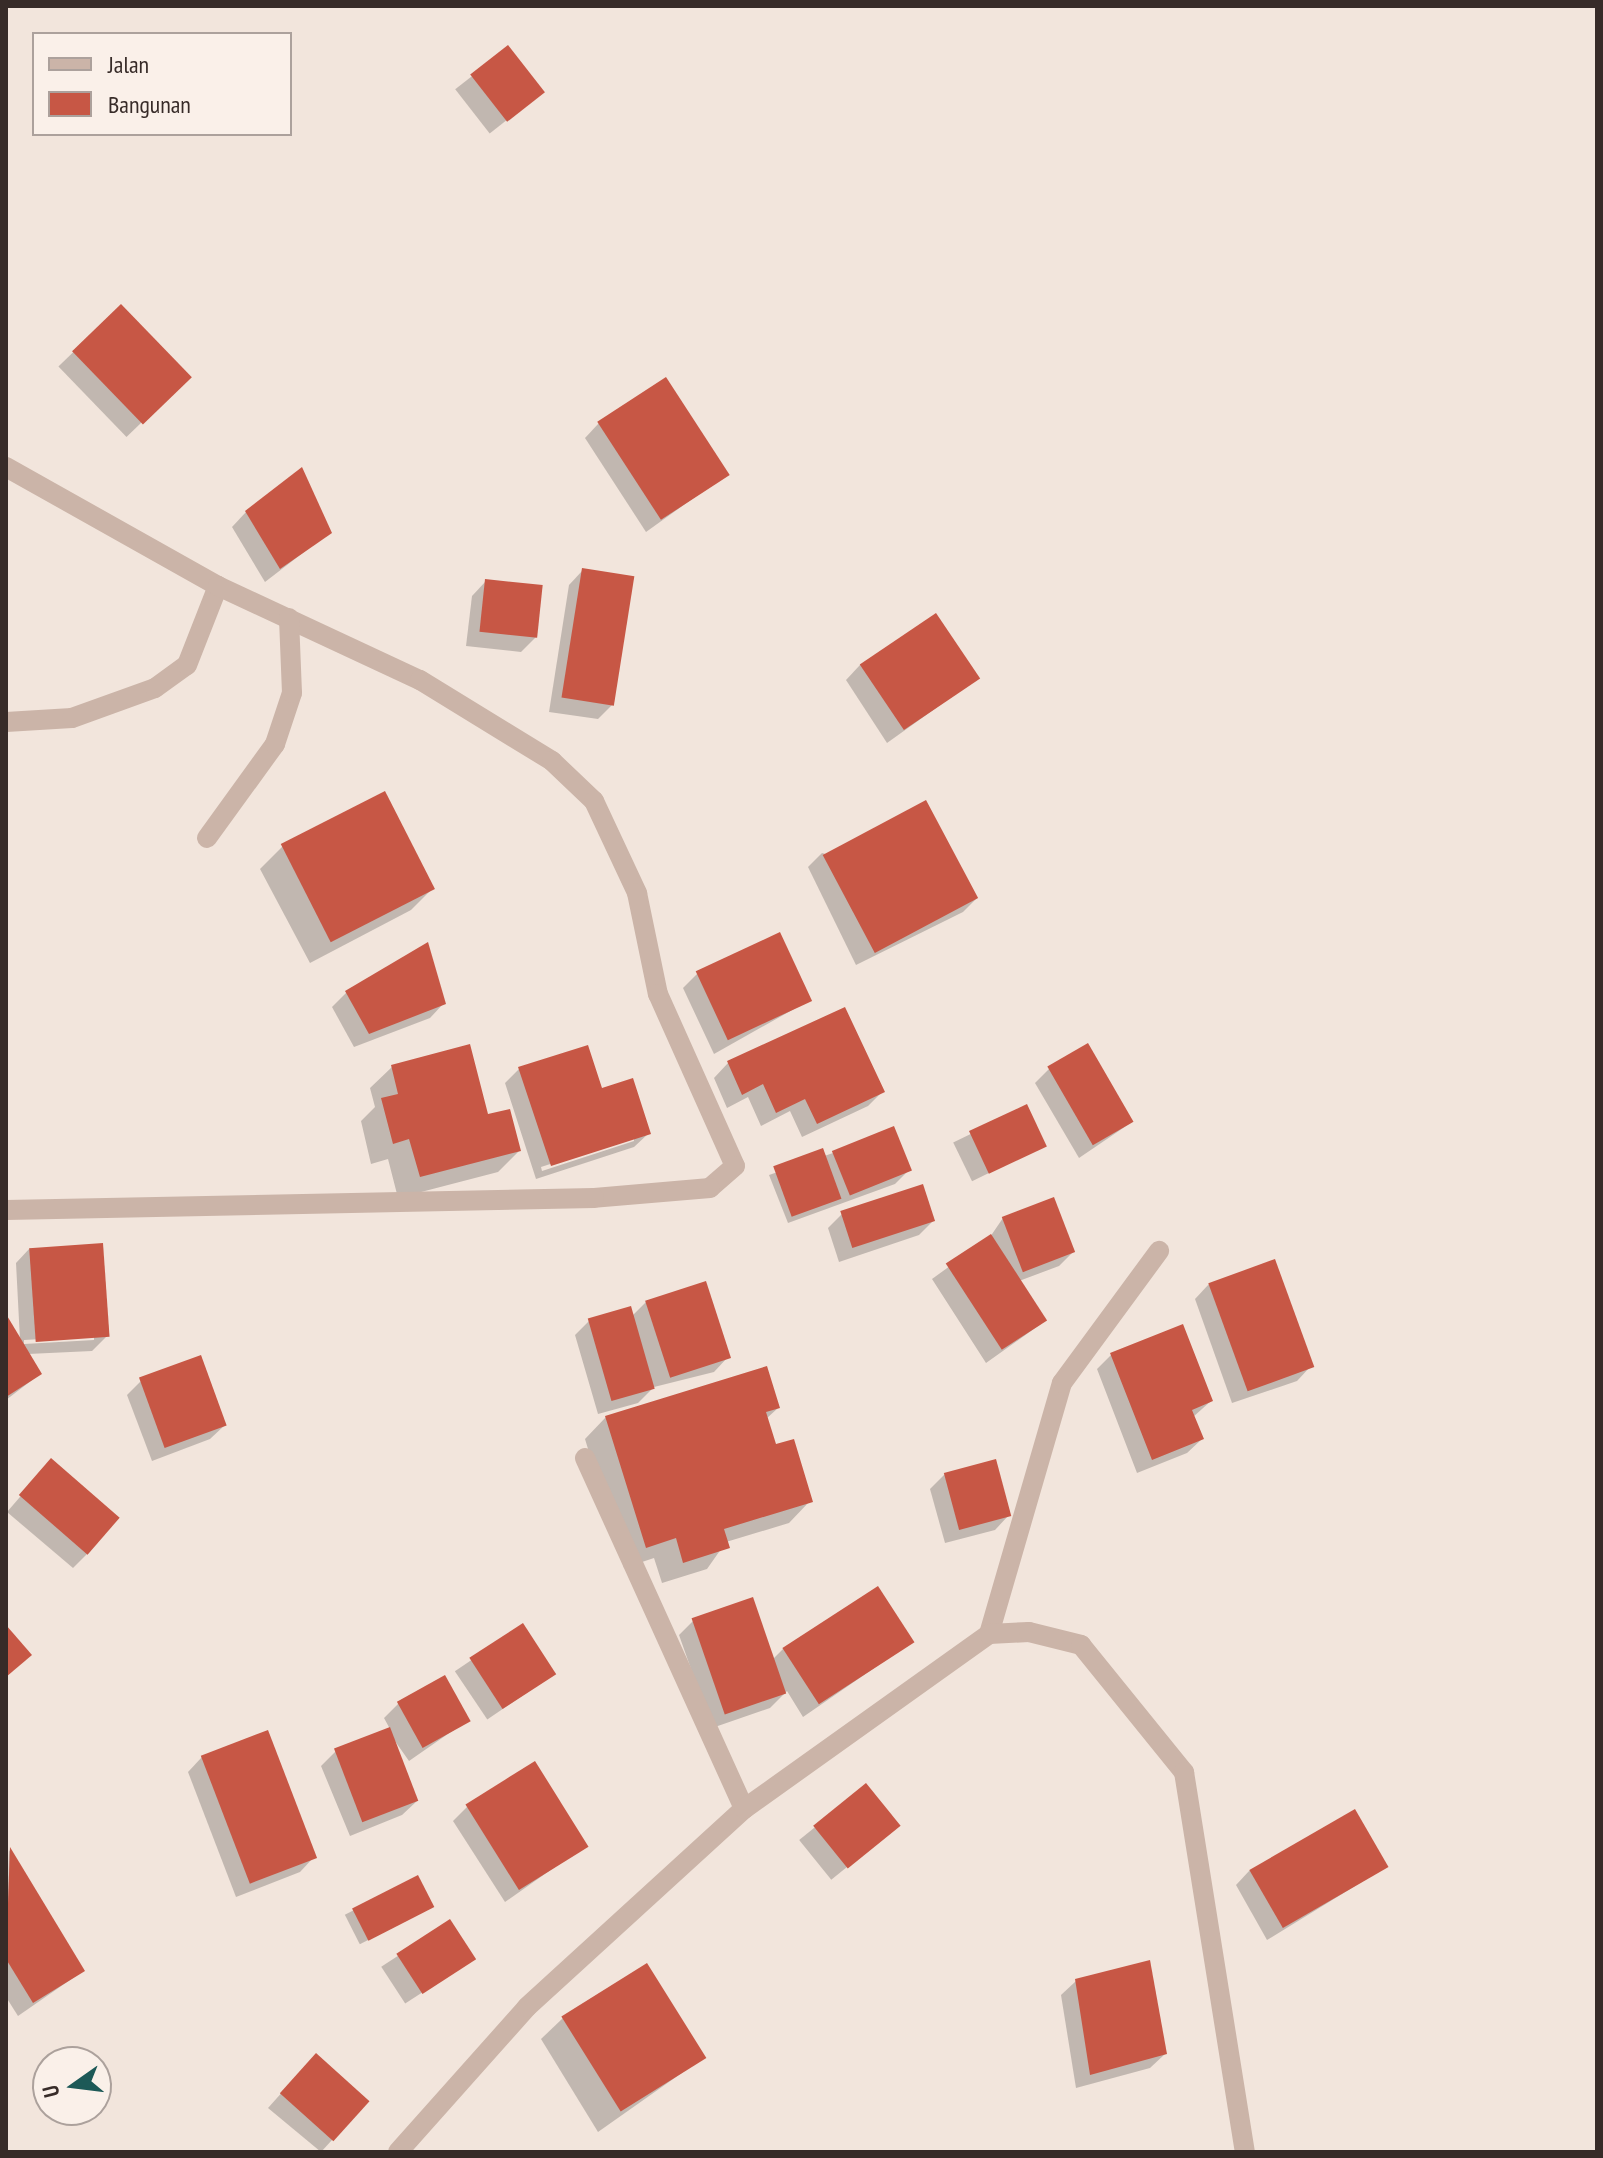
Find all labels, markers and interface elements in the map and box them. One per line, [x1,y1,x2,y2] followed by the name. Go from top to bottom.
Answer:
[32,32,292,136] legend
[108,49,149,80] text: Jalan
[108,89,191,120] text: Bangunan
[32,2046,112,2126] north arrow
[36,2082,66,2100] text: U

